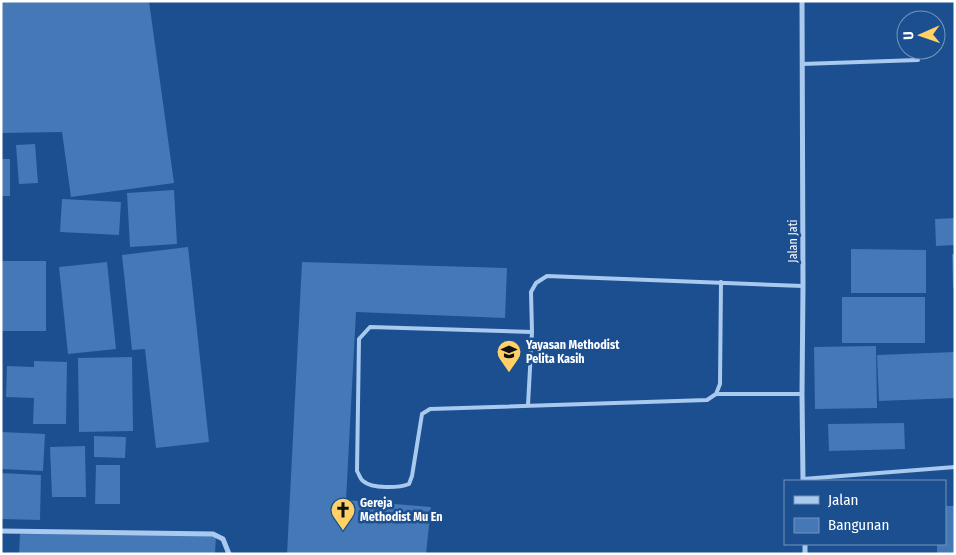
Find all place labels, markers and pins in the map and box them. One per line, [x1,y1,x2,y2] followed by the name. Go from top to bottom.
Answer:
[525,338,620,366] place label: Yayasan Methodist Pelita Kasih
[496,339,522,373] school or university icon: Yayasan Methodist Pelita Kasih
[360,496,443,524] place label: Gereja Methodist Mu En
[330,497,356,531] church icon: Gereja Methodist Mu En

